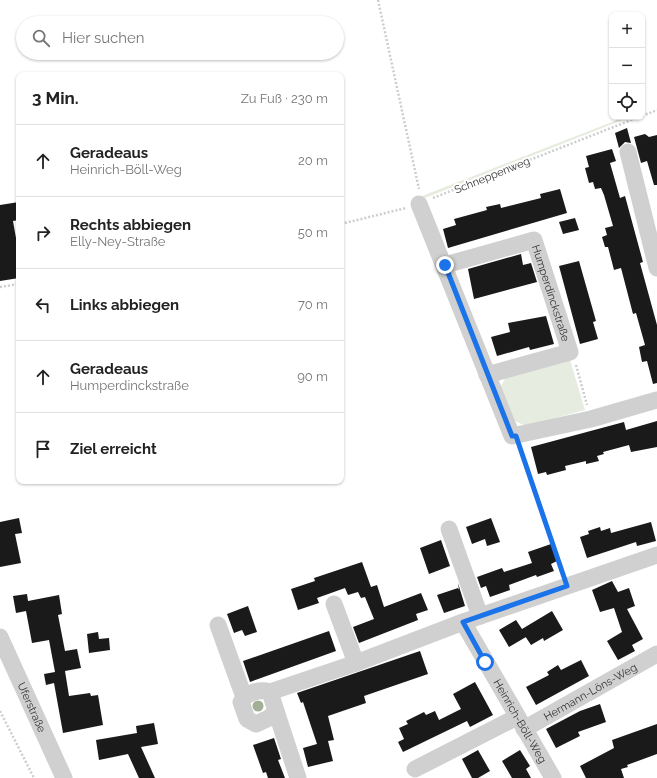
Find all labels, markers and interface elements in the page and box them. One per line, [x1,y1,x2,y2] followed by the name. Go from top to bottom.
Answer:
[609,12,645,120] map controls
[609,12,645,48] button: +
[16,16,344,60] search box
[30,27,52,49] icon: search
[62,29,145,47] text: Hier suchen
[609,48,645,84] button: −
[609,84,645,120] button: locate
[32,88,79,108] text: 3 Min.
[241,91,328,106] text: Zu Fuß · 230 m
[70,144,148,162] text: Geradeaus
[32,150,54,172] icon: ahead
[298,153,328,168] text: 20 m
[453,154,532,197] street label: Schneppenweg
[70,162,182,177] text: Heinrich-Böll-Weg
[70,216,191,234] text: Rechts abbiegen
[32,222,54,244] icon: right
[298,225,328,240] text: 50 m
[70,234,165,249] text: Elly-Ney-Straße
[529,243,572,343] street label: Humperdinckstraße
[436,256,454,274] route end
[32,294,54,316] icon: left
[70,296,179,314] text: Links abbiegen
[298,297,328,312] text: 70 m
[70,360,148,378] text: Geradeaus
[32,366,54,388] icon: ahead
[297,369,328,384] text: 90 m
[70,378,189,393] text: Humperdinckstraße
[32,438,54,460] icon: arrive
[70,440,157,458] text: Ziel erreicht
[476,653,494,671] route start
[542,661,639,724] street label: Hermann-Löns-Weg
[490,677,549,766] street label: Heinrich-Böll-Weg
[14,680,49,735] street label: Uferstraße

